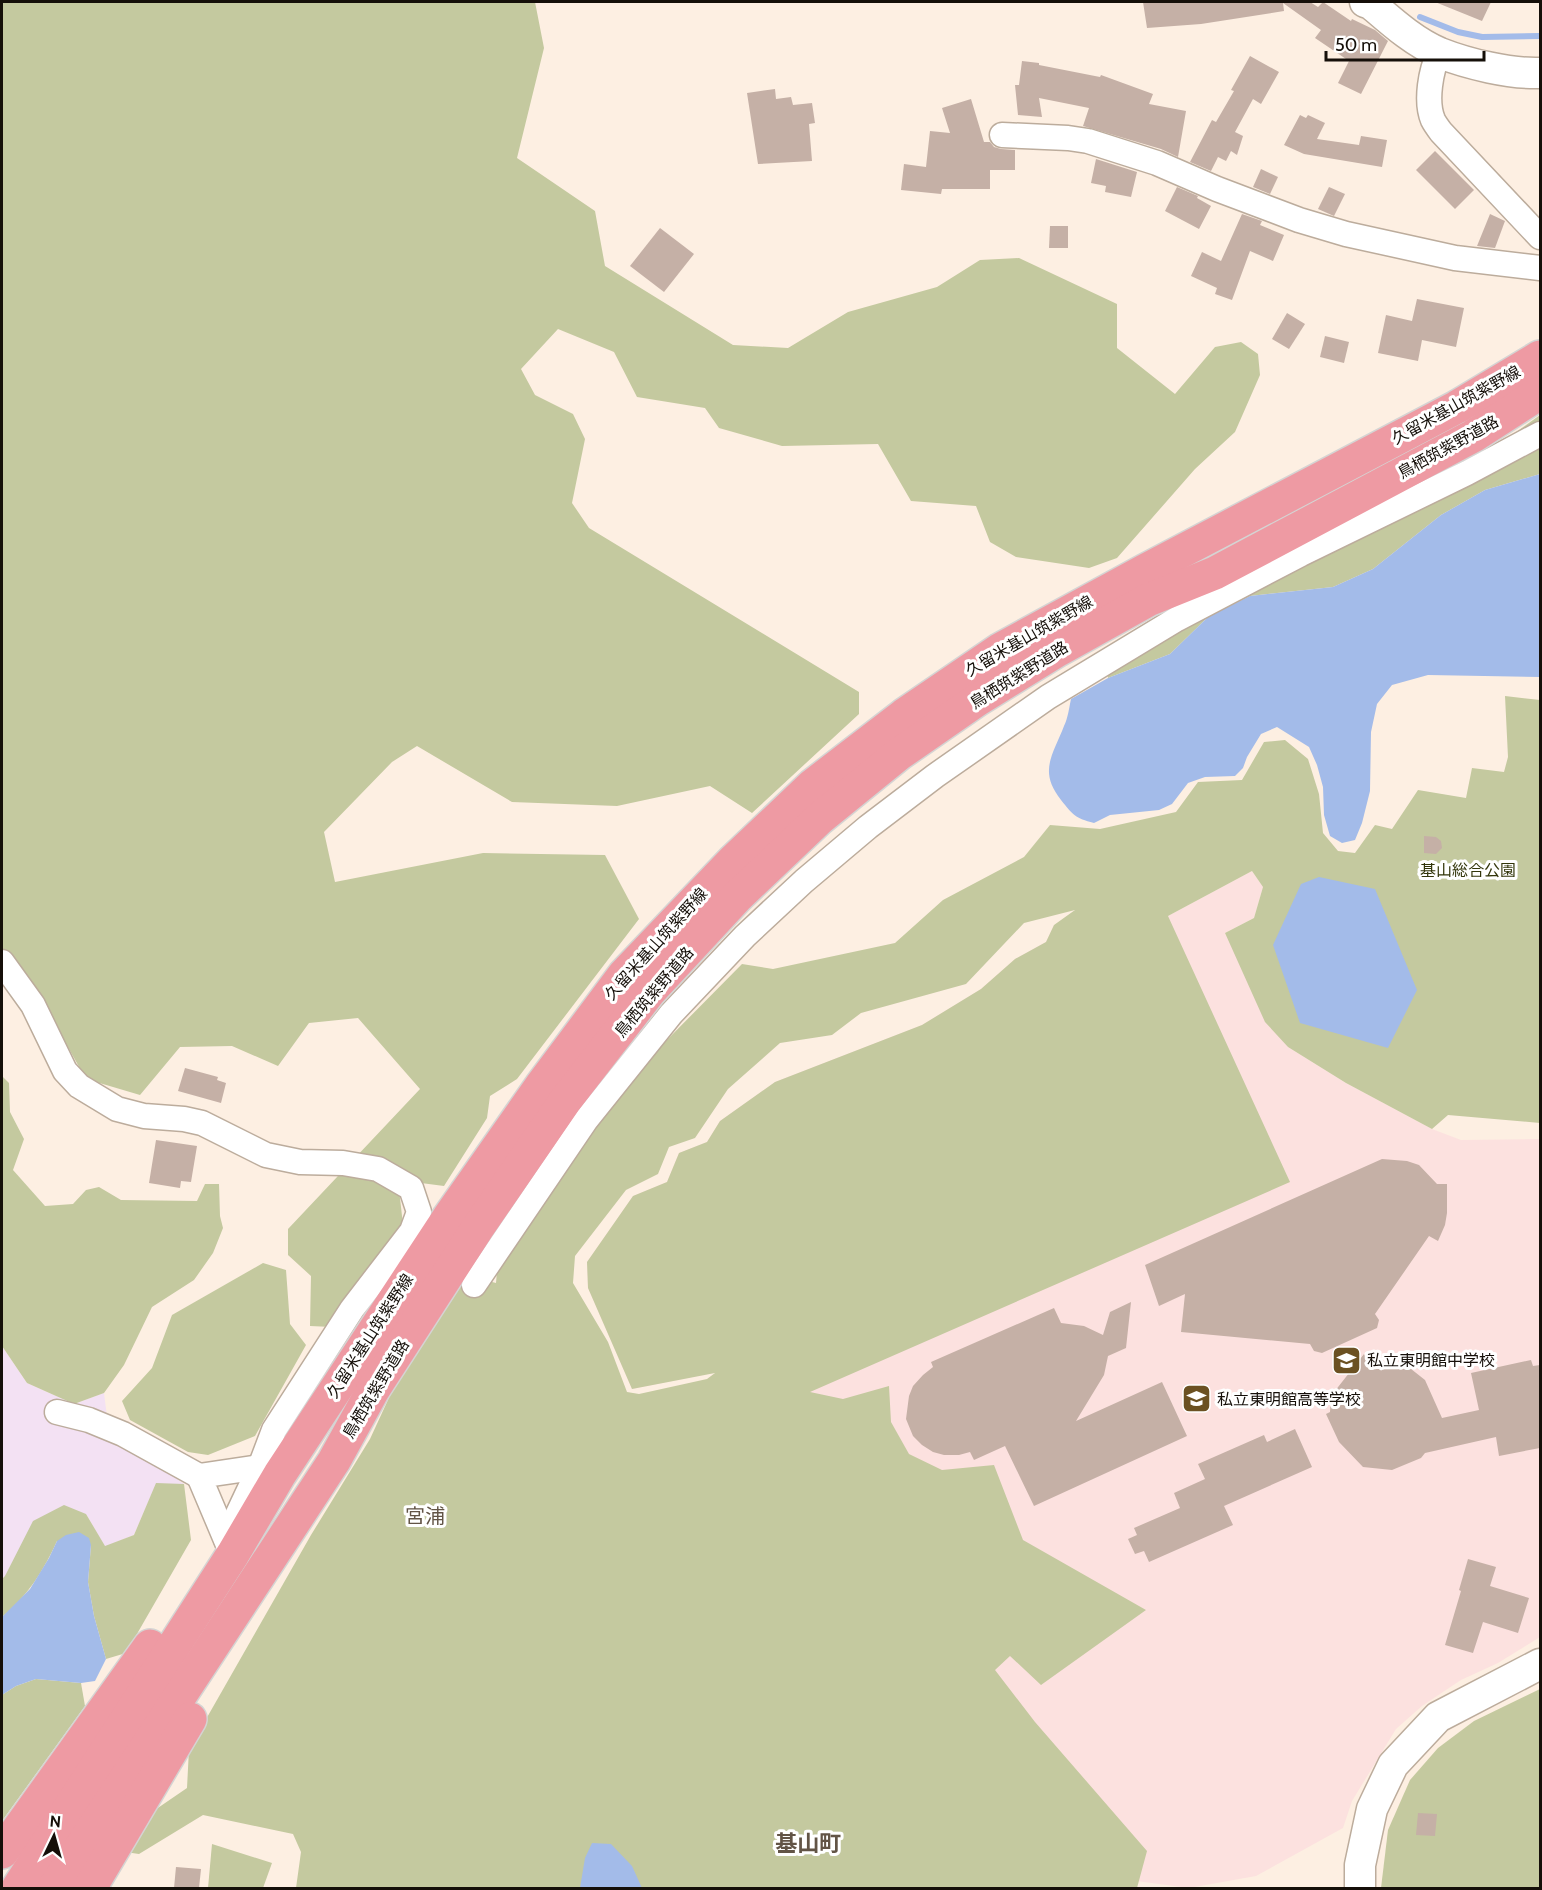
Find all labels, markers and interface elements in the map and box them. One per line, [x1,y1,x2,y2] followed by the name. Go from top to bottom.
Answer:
[1326,24,1484,62] scale bar
[1335,34,1377,56] text: 50 m
[1388,362,1524,448] street label: 久留米基山筑紫野線
[1394,412,1502,482] street label: 鳥栖筑紫野道路
[962,592,1096,680] street label: 久留米基山筑紫野線
[966,637,1072,713] street label: 鳥栖筑紫野道路
[1420,861,1516,880] park label: 基山総合公園
[601,884,711,1004] street label: 久留米基山筑紫野線
[611,943,697,1041] street label: 鳥栖筑紫野道路
[323,1270,417,1402] street label: 久留米基山筑紫野線
[339,1336,413,1442] street label: 鳥栖筑紫野道路
[1330,1344,1362,1376] school or university icon: 私立東明館中学校
[1367,1351,1495,1370] place label: 私立東明館中学校
[1180,1383,1212,1415] school or university icon: 私立東明館高等学校
[1217,1390,1361,1409] place label: 私立東明館高等学校
[405,1504,445,1528] district label: 宮浦
[24,1806,84,1866] north arrow
[49,1812,62,1832] text: N
[775,1830,841,1857] district label: 基山町

